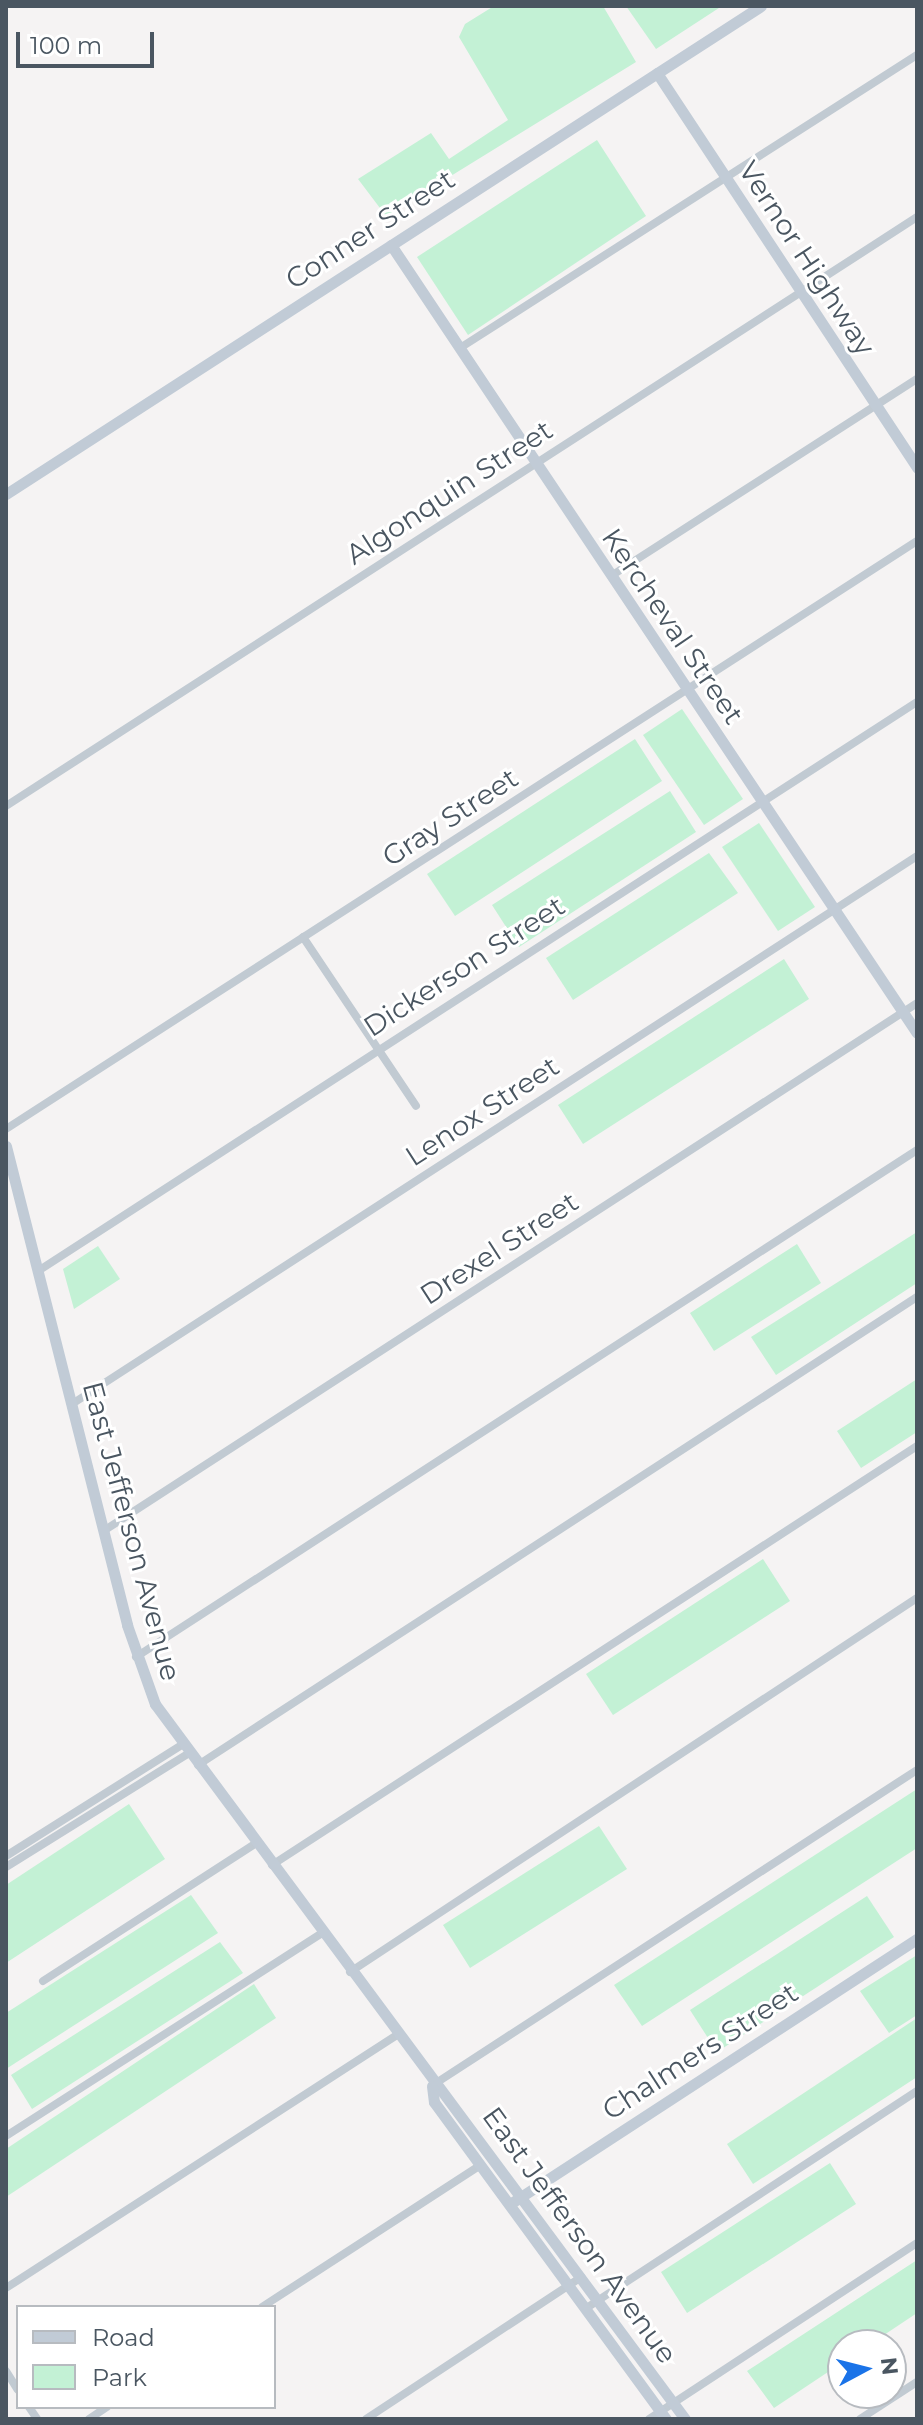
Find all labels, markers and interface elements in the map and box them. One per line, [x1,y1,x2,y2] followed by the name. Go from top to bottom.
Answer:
[20,16,158,66] scale bar
[30,31,102,60] text: 100 m
[732,155,882,361] street label: Vernor Highway
[279,162,461,296] street label: Conner Street
[339,413,559,571] street label: Algonquin Street
[595,522,751,730] street label: Kercheval Street
[376,761,524,873] street label: Gray Street
[357,889,571,1043] street label: Dickerson Street
[399,1049,565,1173] street label: Lenox Street
[414,1185,584,1311] street label: Drexel Street
[76,1378,188,1684] street label: East Jefferson Avenue
[596,1975,804,2127] street label: Chalmers Street
[476,2100,684,2370] street label: East Jefferson Avenue
[16,2305,276,2409] legend
[92,2323,155,2352] text: Road
[827,2329,907,2409] north arrow
[875,2356,904,2377] text: N
[92,2363,147,2392] text: Park

